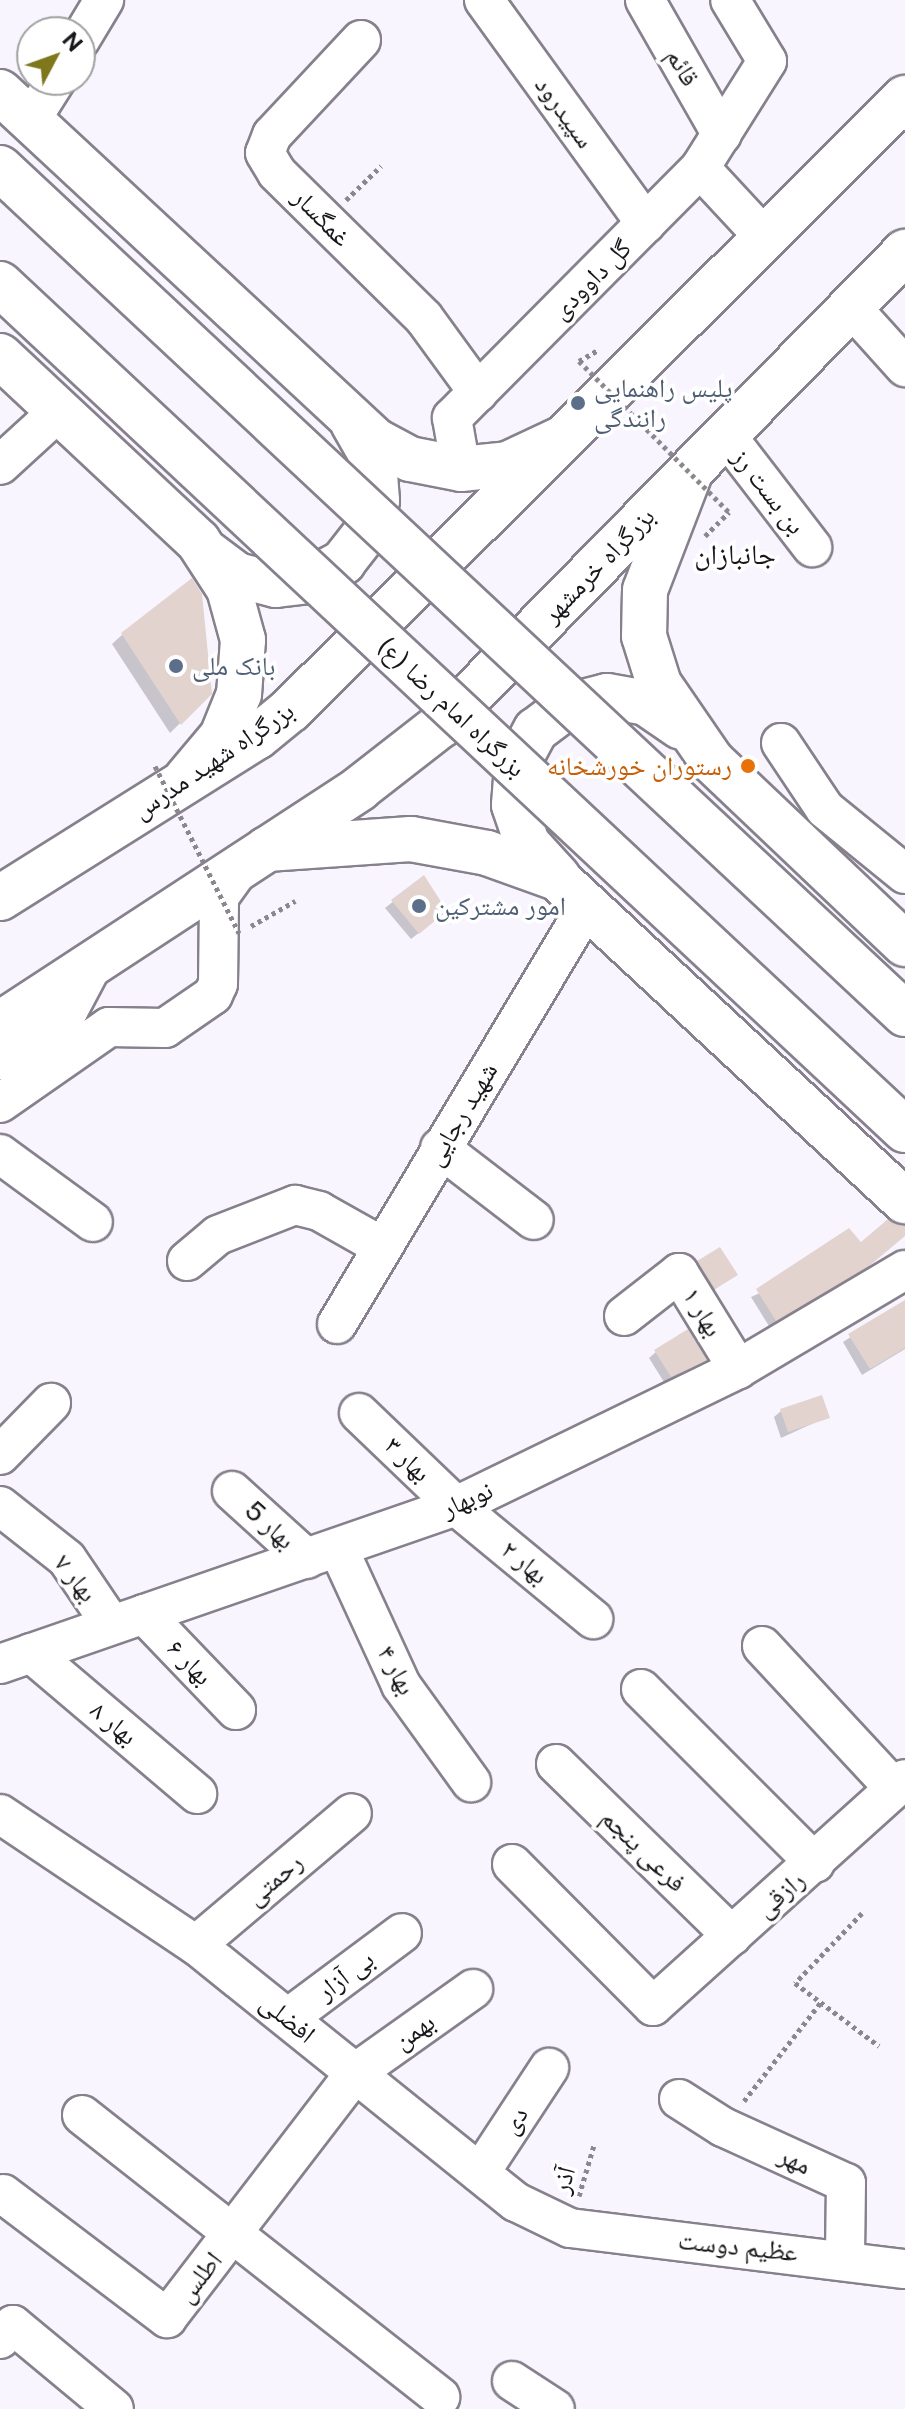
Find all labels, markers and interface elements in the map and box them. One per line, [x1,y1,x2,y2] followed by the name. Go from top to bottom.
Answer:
[16,16,96,96] north arrow
[57,27,88,57] text: N
[660,43,706,91] street label: قائم
[529,70,601,154] street label: سپیدرود
[286,181,358,253] street label: غمگسار
[544,232,638,326] street label: گل داوودی
[594,372,733,434] place label: پلیس راهنمایی رانندگی
[569,394,587,412] marker: پلیس راهنمایی رانندگی
[726,442,812,540] street label: بن بست رز
[535,501,661,629] street label: بزرگراه خرمشهر
[694,537,776,571] district label: جانبازان
[372,631,532,783] street label: بزرگراه امام رضا (ع)
[192,650,275,682] place label: بانک ملی
[167,657,185,675] marker: بانک ملی
[126,695,300,825] street label: بزرگراه شهید مدرس
[547,750,732,782] place label: رستوران خورشخانه
[739,757,757,775] marker: رستوران خورشخانه
[435,890,566,922] place label: امور مشترکین
[410,897,428,915] marker: امور مشترکین
[418,1057,504,1171] street label: شهید رجایی
[676,1282,730,1342] street label: بهار ۱
[379,1430,437,1488] street label: بهار ۳
[436,1474,498,1524] street label: نوبهار
[239,1494,301,1556] street label: بهار 5
[495,1533,555,1591] street label: بهار ۲
[48,1548,104,1608] street label: بهار ۷
[161,1633,219,1691] street label: بهار ۶
[371,1640,423,1700] street label: بهار ۴
[84,1694,144,1752] street label: بهار ۸
[595,1802,693,1898] street label: فرعی پنجم
[239,1846,309,1912] street label: رحمتی
[749,1864,811,1924] street label: رازقی
[310,1943,380,2007] street label: بی آزار
[254,1987,322,2049] street label: افضلی
[387,2006,441,2056] street label: بهمن
[494,2100,534,2140] street label: دی
[774,2139,816,2181] street label: مهر
[544,2163,582,2197] street label: آذر
[677,2224,799,2268] street label: عظیم دوست
[169,2245,229,2309] street label: اطلس

